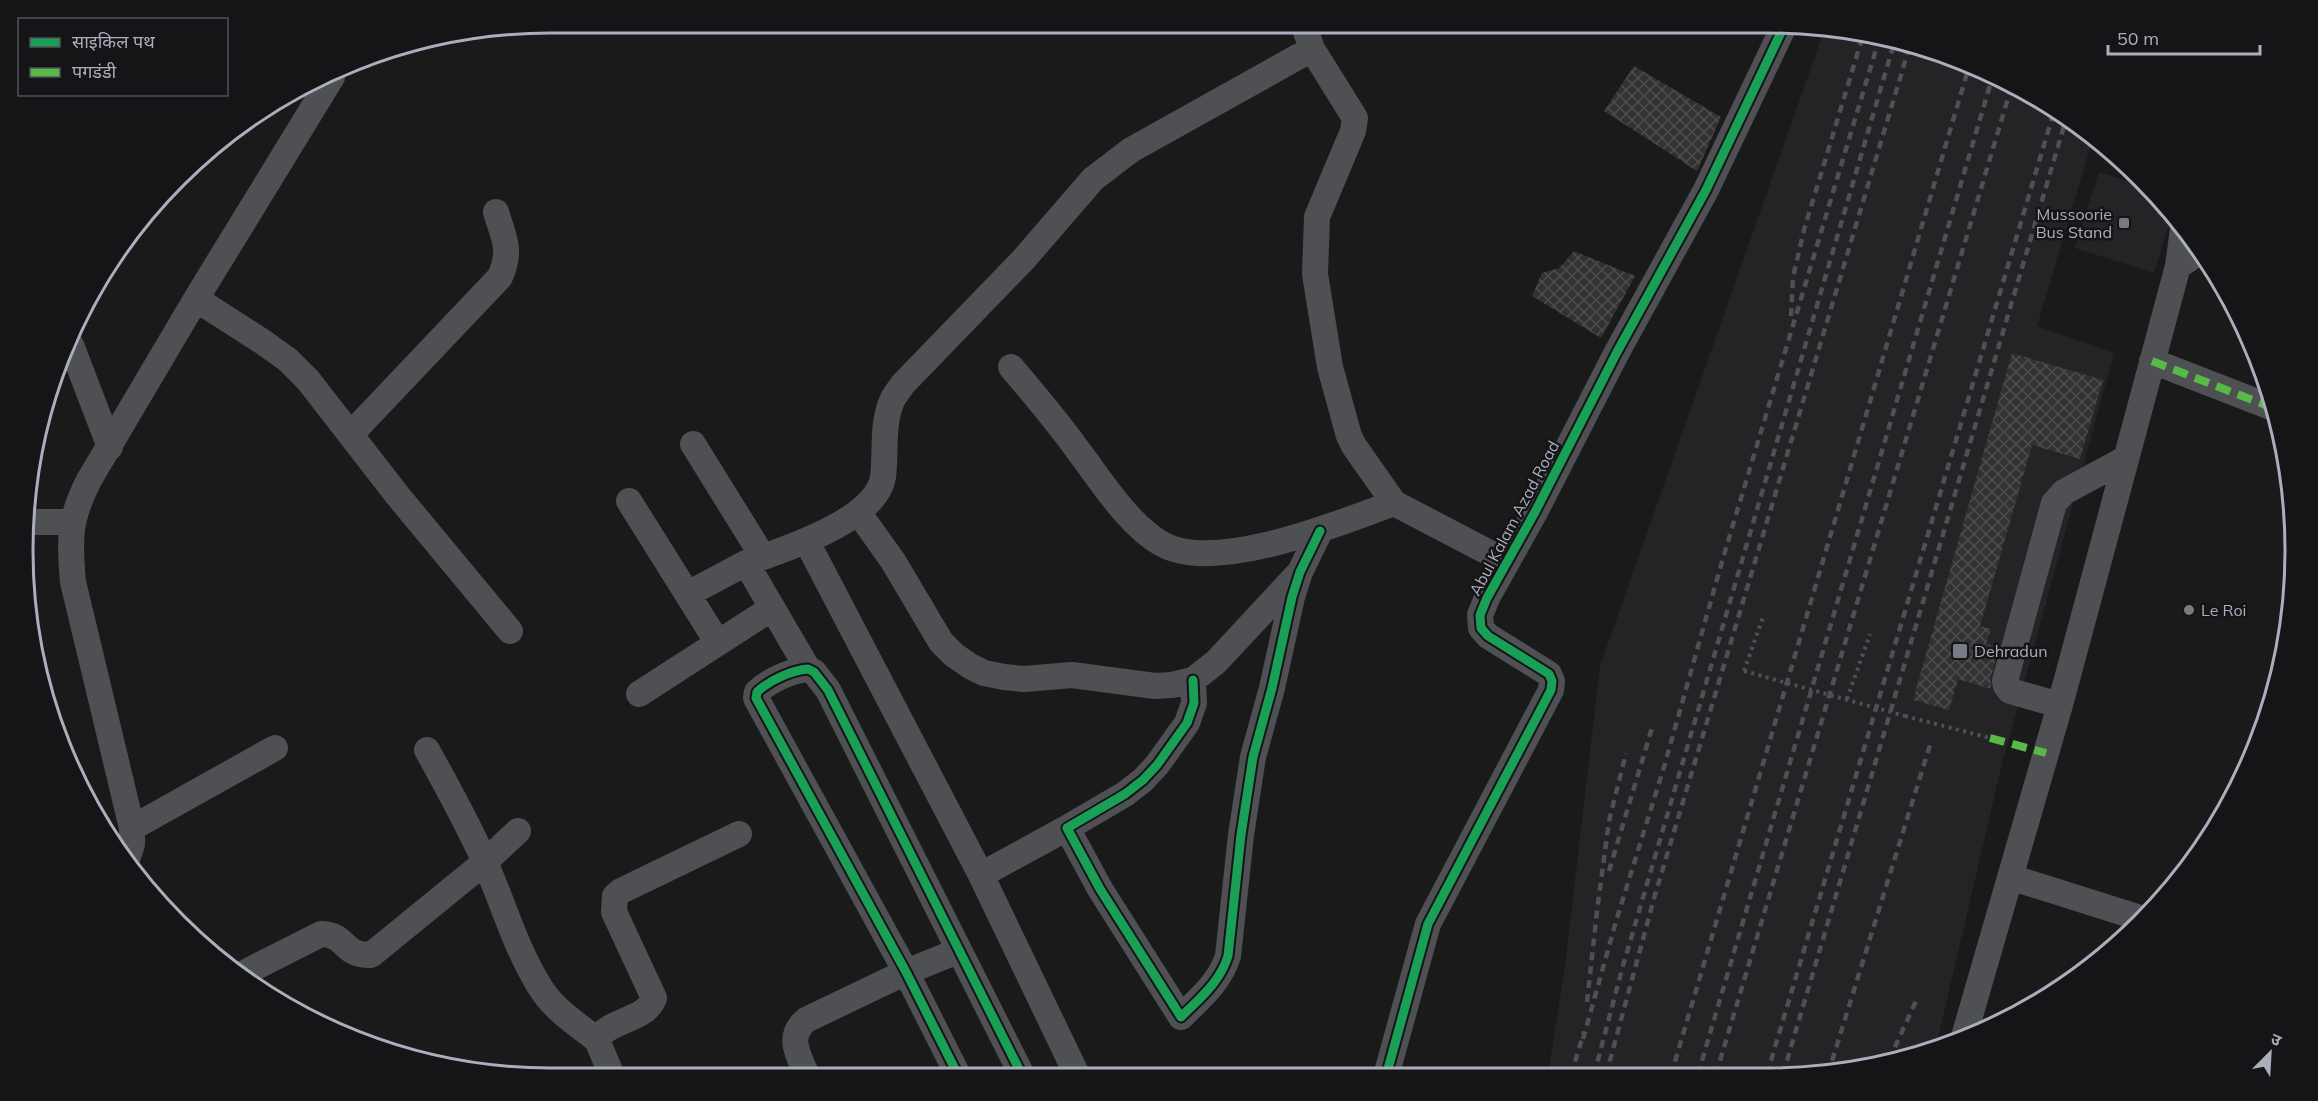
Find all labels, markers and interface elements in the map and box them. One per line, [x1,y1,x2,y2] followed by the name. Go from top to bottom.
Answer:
[18,18,228,96] legend
[2108,18,2260,56] scale bar
[2117,27,2159,50] text: 50 m
[72,30,155,53] text: साइकिल पथ
[72,60,117,83] text: पगडंडी
[2036,204,2112,242] place label: Mussoorie Bus Stand
[2117,216,2131,230] marker: Mussoorie Bus Stand
[1465,437,1563,599] street label: Abul Kalam Azad Road
[2201,600,2246,620] place label: Le Roi
[2182,603,2196,617] marker: Le Roi
[1974,641,2048,661] place label: Dehradun
[1951,642,1969,660] marker: Dehradun
[2240,1023,2300,1083] north arrow
[2268,1028,2285,1051] text: उ

